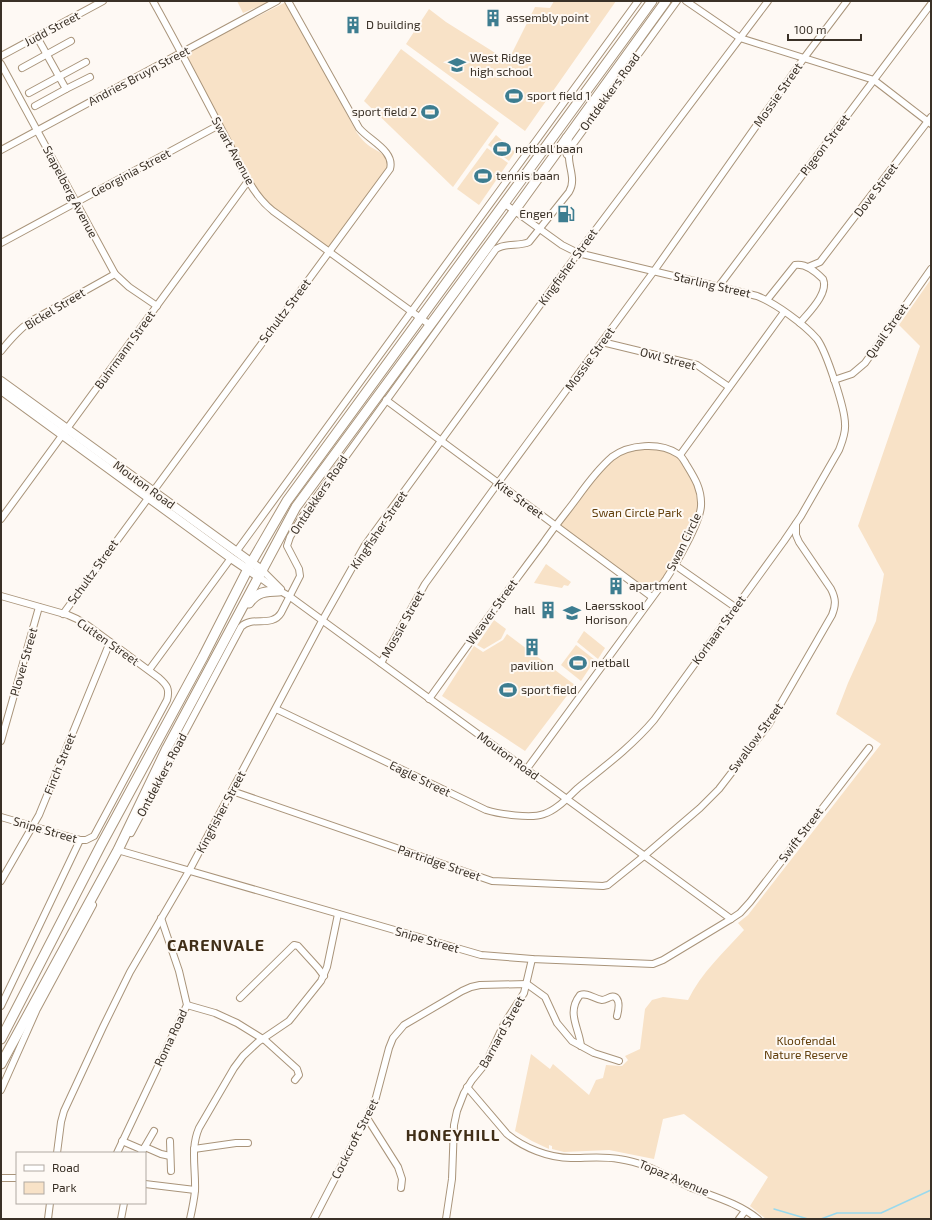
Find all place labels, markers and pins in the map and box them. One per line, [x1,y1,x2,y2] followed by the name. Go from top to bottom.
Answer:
[483,8,503,28] building icon: assembly point
[506,10,589,24] place label: assembly point
[343,15,363,35] building icon: D building
[366,17,421,31] place label: D building
[470,50,533,78] place label: West Ridge high school
[447,55,467,75] school or university icon: West Ridge high school
[504,86,524,106] sports icon: sport field 1
[527,88,590,102] place label: sport field 1
[420,102,440,122] sports icon: sport field 2
[352,104,417,118] place label: sport field 2
[492,139,512,159] sports icon: netball baan
[515,141,583,155] place label: netball baan
[473,166,493,186] sports icon: tennis baan
[496,168,560,182] place label: tennis baan
[556,204,576,224] fuel station icon: Engen
[519,206,553,220] place label: Engen
[606,576,626,596] building icon: apartment
[629,578,687,592] place label: apartment
[585,598,645,626] place label: Laersskool Horison
[538,600,558,620] building icon: hall
[514,602,535,616] place label: hall
[562,603,582,623] school or university icon: Laersskool Horison
[522,637,542,657] building icon: pavilion
[568,653,588,673] sports icon: netball
[591,655,630,669] place label: netball
[510,658,554,672] place label: pavilion
[498,680,518,700] sports icon: sport field
[521,682,577,696] place label: sport field

